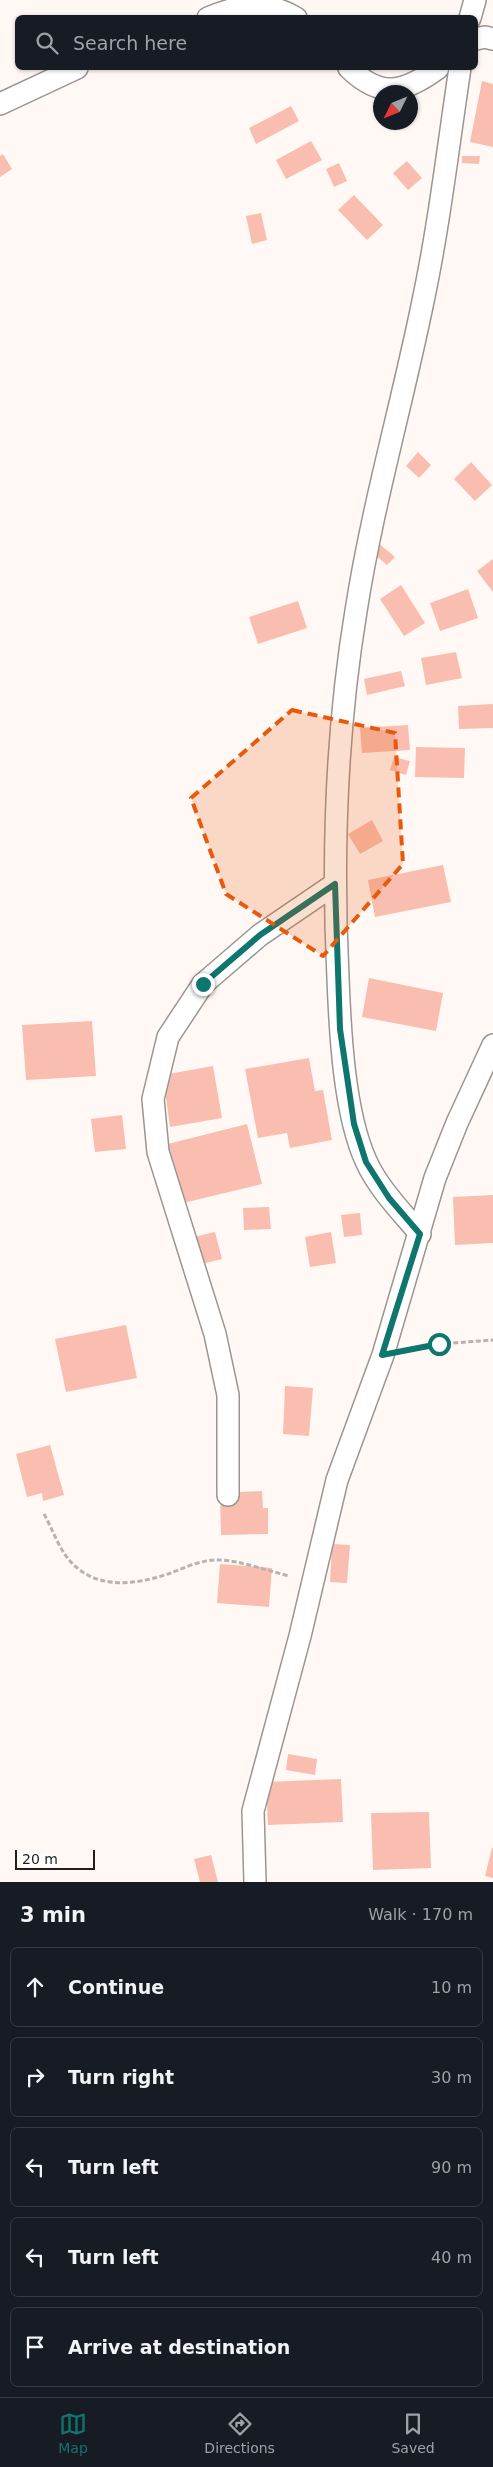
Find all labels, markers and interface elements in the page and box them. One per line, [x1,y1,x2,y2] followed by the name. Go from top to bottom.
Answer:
[15,15,478,70] search box
[33,29,61,57] icon: search
[73,32,187,54] text: Search here
[373,85,418,130] north arrow
[192,973,215,996] route end
[428,1333,451,1356] route start
[15,1847,95,1870] scale bar
[22,1851,58,1867] text: 20 m
[20,1903,86,1927] text: 3 min
[368,1905,473,1924] text: Walk · 170 m
[21,1973,49,2001] icon: ahead
[68,1976,164,1998] text: Continue
[431,1978,472,1997] text: 10 m
[21,2063,49,2091] icon: right
[68,2066,174,2088] text: Turn right
[431,2068,472,2087] text: 30 m
[21,2153,49,2181] icon: left
[68,2156,159,2178] text: Turn left
[431,2158,472,2177] text: 90 m
[21,2243,49,2271] icon: left
[68,2246,159,2268] text: Turn left
[431,2248,472,2267] text: 40 m
[21,2333,49,2361] icon: arrive
[68,2336,290,2358] text: Arrive at destination
[58,2410,88,2456] tab: Map
[204,2410,275,2456] tab: Directions
[391,2410,435,2456] tab: Saved

